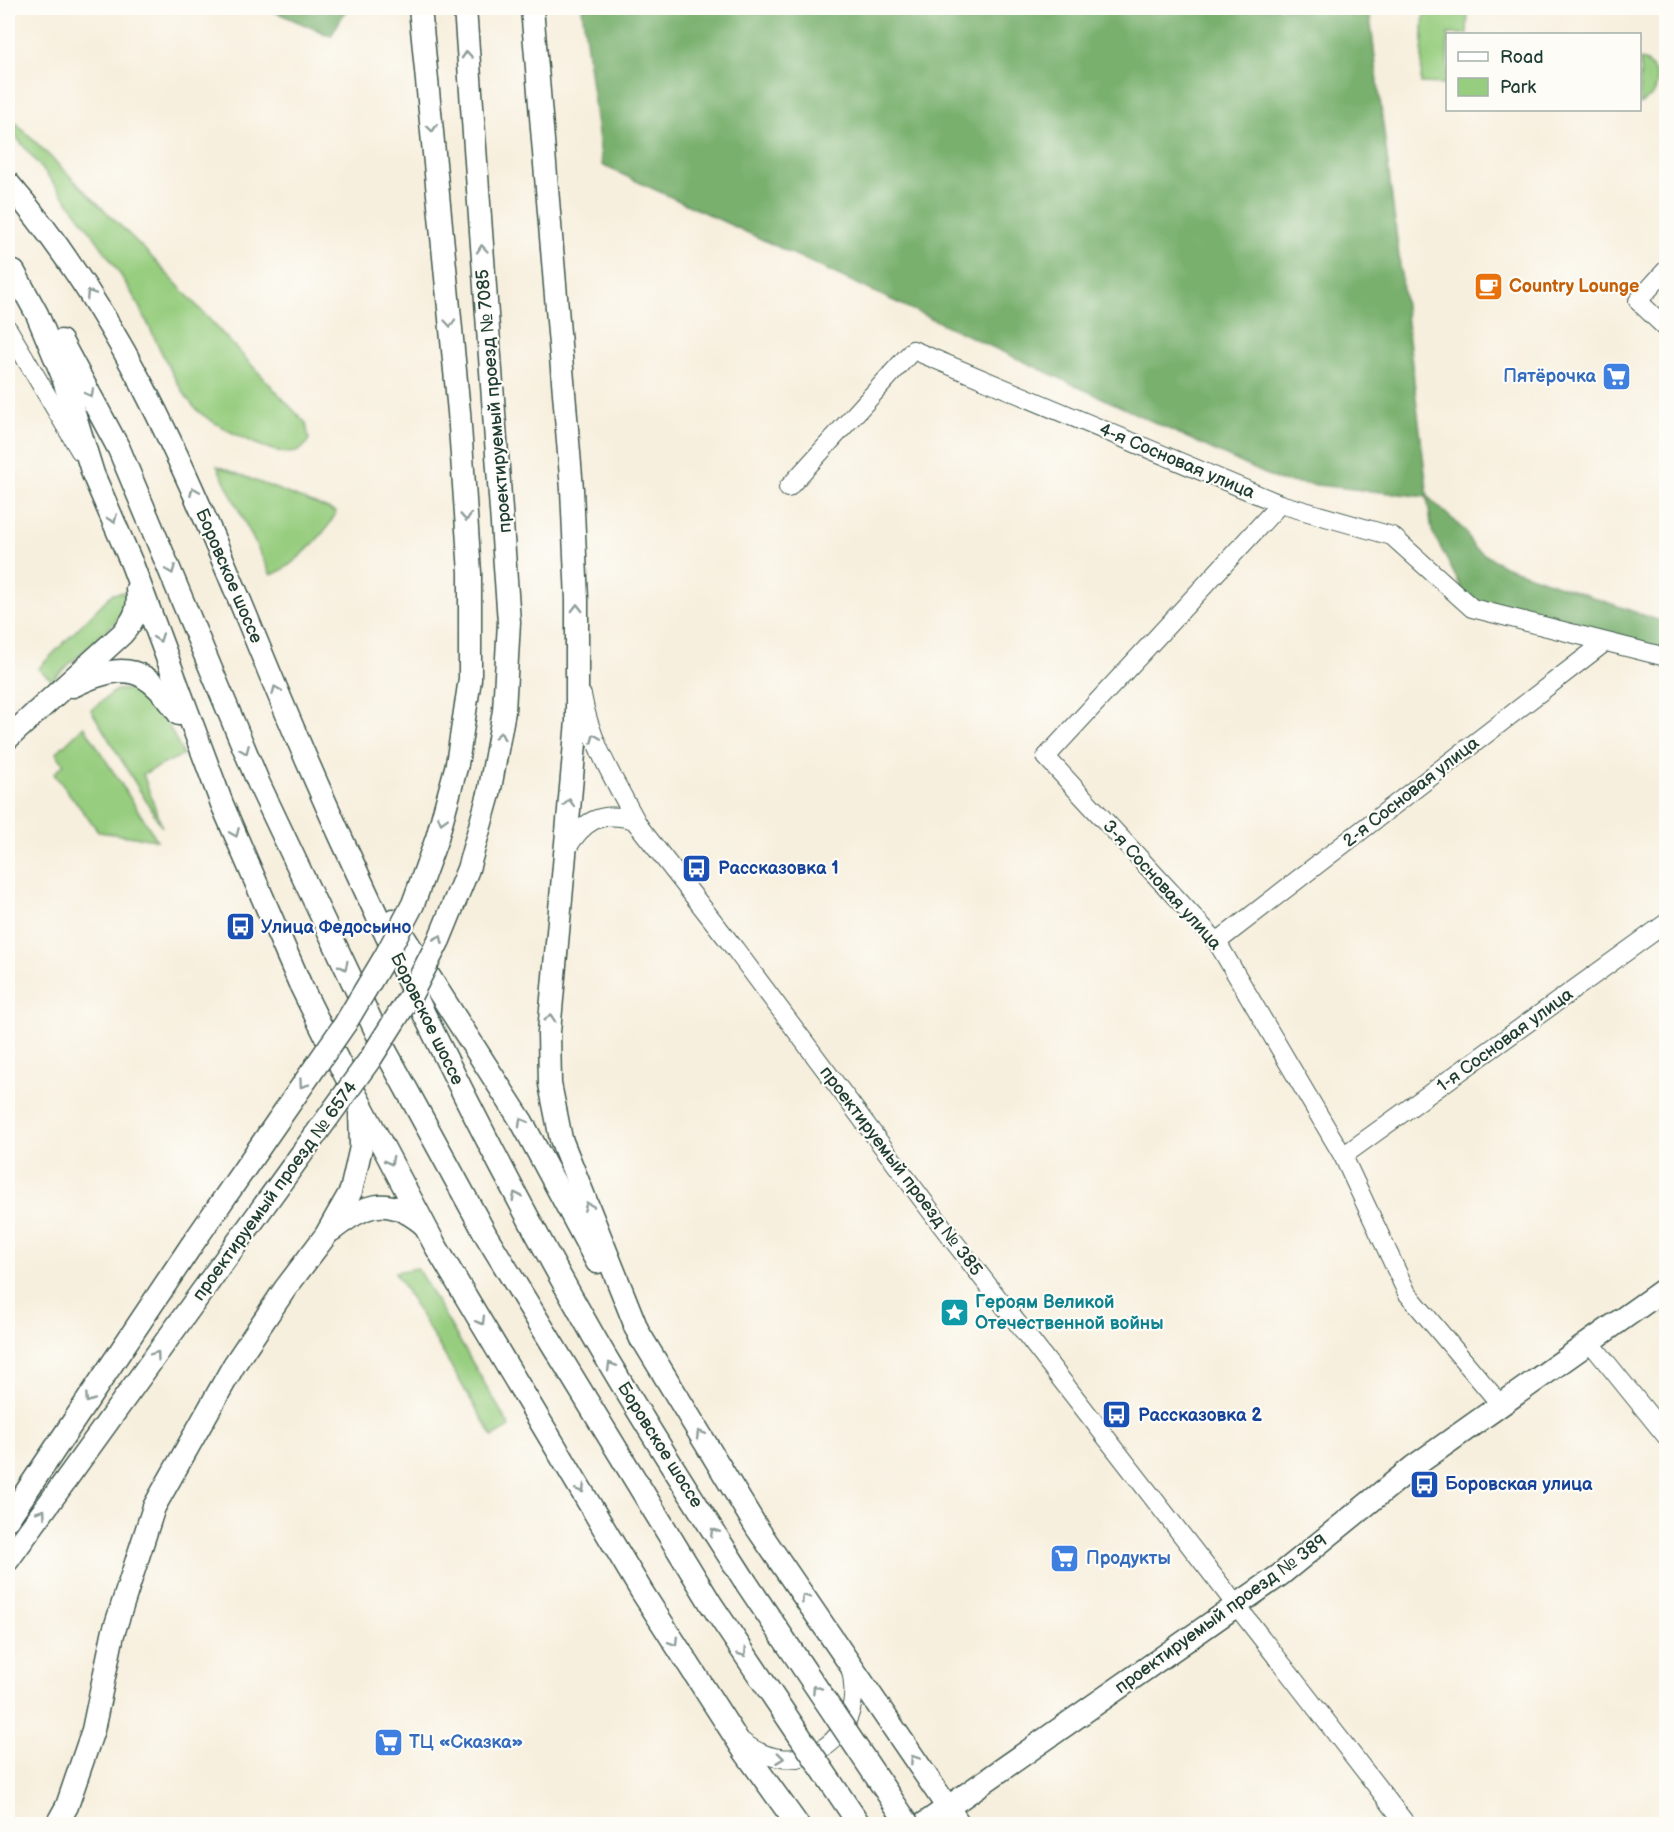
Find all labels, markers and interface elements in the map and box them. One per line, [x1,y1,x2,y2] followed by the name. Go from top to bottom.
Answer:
[1446,33,1641,111] legend
[1500,47,1544,68] text: Road
[460,50,473,59] one-way arrow
[1500,77,1536,98] text: Park
[425,124,438,133] one-way arrow
[476,244,489,253] one-way arrow
[472,268,516,534] street label: проектируемый проезд № 7085
[1472,270,1504,302] cafe icon: Country Lounge
[1509,276,1639,297] place label: Country Lounge
[85,290,97,300] one-way arrow
[443,318,456,327] one-way arrow
[1601,360,1633,392] supermarket icon: Пятёрочка
[1503,366,1597,387] place label: Пятёрочка
[83,386,94,397] one-way arrow
[1096,419,1258,503] street label: 4-я Сосновая улица
[189,486,201,497] one-way arrow
[191,506,267,646] street label: Боровское шоссе
[106,512,118,523] one-way arrow
[460,512,473,521] one-way arrow
[164,563,176,574] one-way arrow
[571,604,583,613] one-way arrow
[152,633,165,643] one-way arrow
[271,686,283,697] one-way arrow
[493,732,505,741] one-way arrow
[1339,732,1483,852] street label: 2-я Сосновая улица
[590,733,602,744] one-way arrow
[238,744,250,755] one-way arrow
[562,798,575,807] one-way arrow
[437,814,449,825] one-way arrow
[1098,816,1226,954] street label: 3-я Сосновая улица
[228,826,240,837] one-way arrow
[681,852,713,884] bus stop icon: Рассказовка 1
[718,858,839,879] place label: Рассказовка 1
[224,911,256,943] bus stop icon: Улица Федосьино
[261,917,412,938] place label: Улица Федосьино
[432,934,444,945] one-way arrow
[386,950,468,1088] street label: Боровское шоссе
[336,959,348,970] one-way arrow
[1433,983,1577,1096] street label: 1-я Сосновая улица
[543,1013,556,1022] one-way arrow
[815,1062,987,1280] street label: проектируемый проезд № 385
[188,1077,362,1305] street label: проектируемый проезд № 6574
[299,1077,310,1088] one-way arrow
[517,1118,529,1128] one-way arrow
[383,1155,394,1165] one-way arrow
[512,1191,523,1202] one-way arrow
[583,1202,595,1213] one-way arrow
[975,1292,1164,1334] place label: Героям Великой Отечественной войны
[938,1296,970,1328] place icon: Героям Великой Отечественной войны
[473,1315,485,1325] one-way arrow
[149,1350,160,1361] one-way arrow
[607,1362,619,1372] one-way arrow
[613,1378,707,1512] street label: Боровское шоссе
[85,1393,96,1404] one-way arrow
[1101,1399,1133,1431] bus stop icon: Рассказовка 2
[1138,1405,1262,1426] place label: Рассказовка 2
[695,1430,707,1440] one-way arrow
[1408,1468,1440,1500] bus stop icon: Боровская улица
[1445,1474,1593,1495] place label: Боровская улица
[573,1483,585,1493] one-way arrow
[35,1508,46,1519] one-way arrow
[709,1528,721,1538] one-way arrow
[1111,1530,1331,1698] street label: проектируемый проезд № 389
[1049,1542,1081,1574] supermarket icon: Продукты
[1086,1548,1171,1569] place label: Продукты
[801,1594,812,1605] one-way arrow
[666,1636,678,1646] one-way arrow
[736,1647,747,1658] one-way arrow
[812,1685,823,1696] one-way arrow
[372,1726,404,1758] supermarket icon: ТЦ «Сказка»
[409,1732,523,1753] place label: ТЦ «Сказка»
[775,1751,784,1764] one-way arrow
[911,1755,922,1766] one-way arrow

